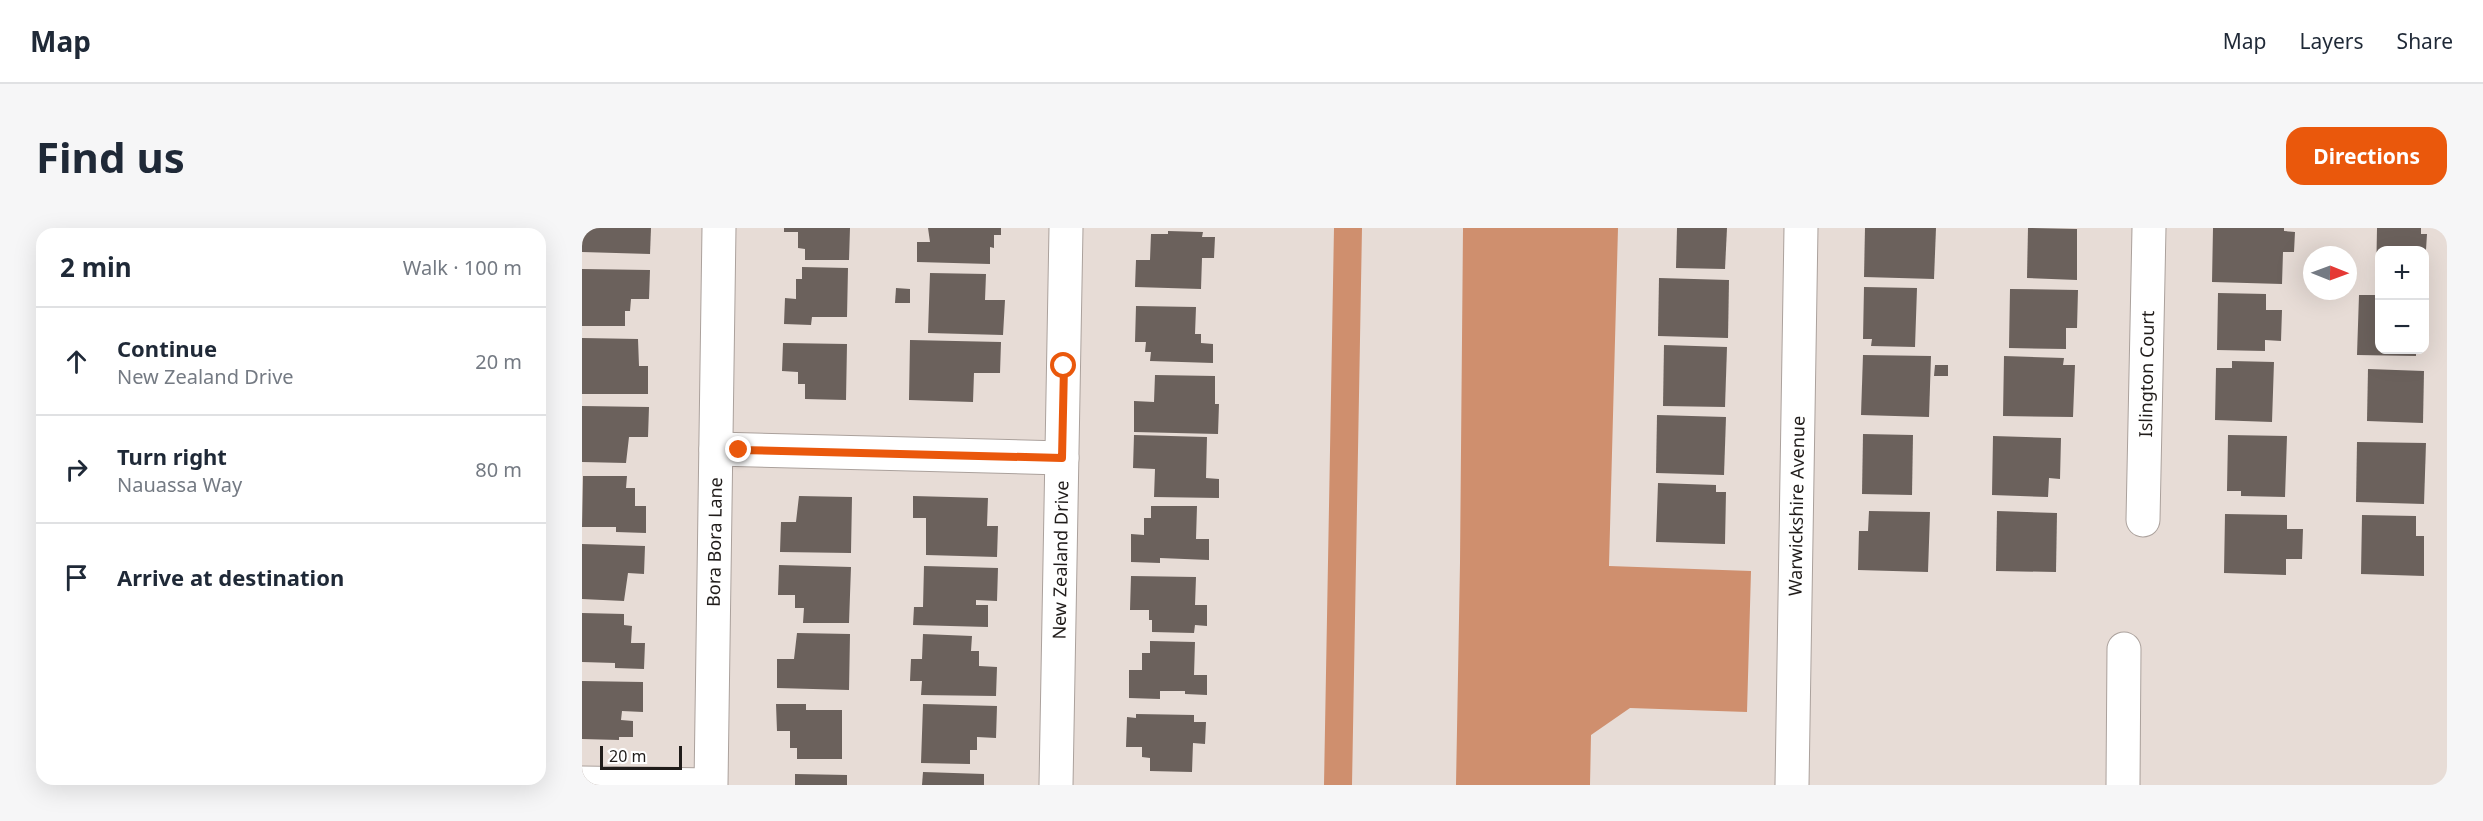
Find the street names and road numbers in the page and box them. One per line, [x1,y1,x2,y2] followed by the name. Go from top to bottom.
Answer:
[2133,310,2159,438] street label: Islington Court
[1782,416,1810,596] street label: Warwickshire Avenue
[701,477,727,607] street label: Bora Bora Lane
[1047,480,1073,640] street label: New Zealand Drive

